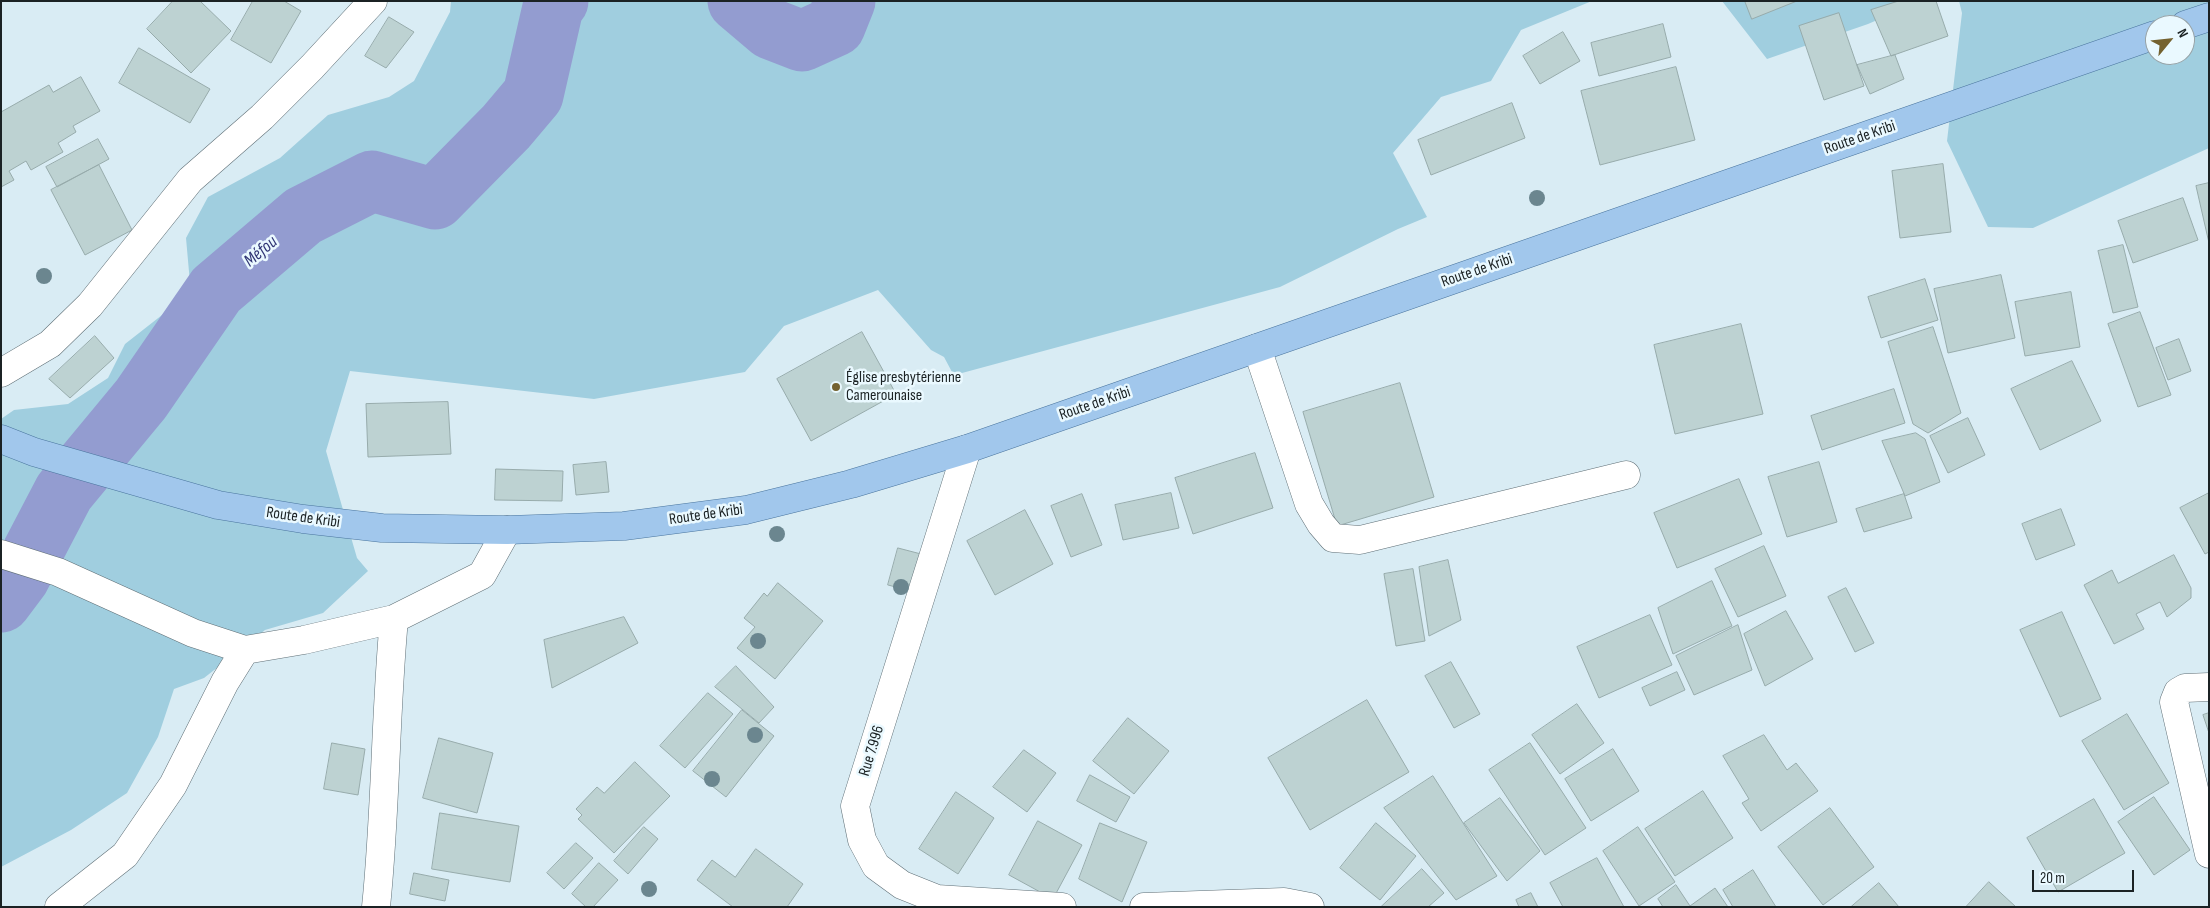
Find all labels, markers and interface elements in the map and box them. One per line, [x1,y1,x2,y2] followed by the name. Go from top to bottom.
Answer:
[2145,15,2195,65] north arrow
[2174,26,2192,40] text: N
[1822,117,1898,159] street label: Route de Kribi
[240,232,282,272] water label: Méfou
[1439,250,1515,292] street label: Route de Kribi
[846,368,961,406] place label: Église presbytérienne Camerounaise
[830,381,842,393] marker: Église presbytérienne Camerounaise
[1057,383,1133,425] street label: Route de Kribi
[668,500,744,530] street label: Route de Kribi
[265,503,341,533] street label: Route de Kribi
[855,723,889,779] street label: Rue 7.996
[2035,860,2138,892] scale bar
[2040,869,2065,888] text: 20 m

